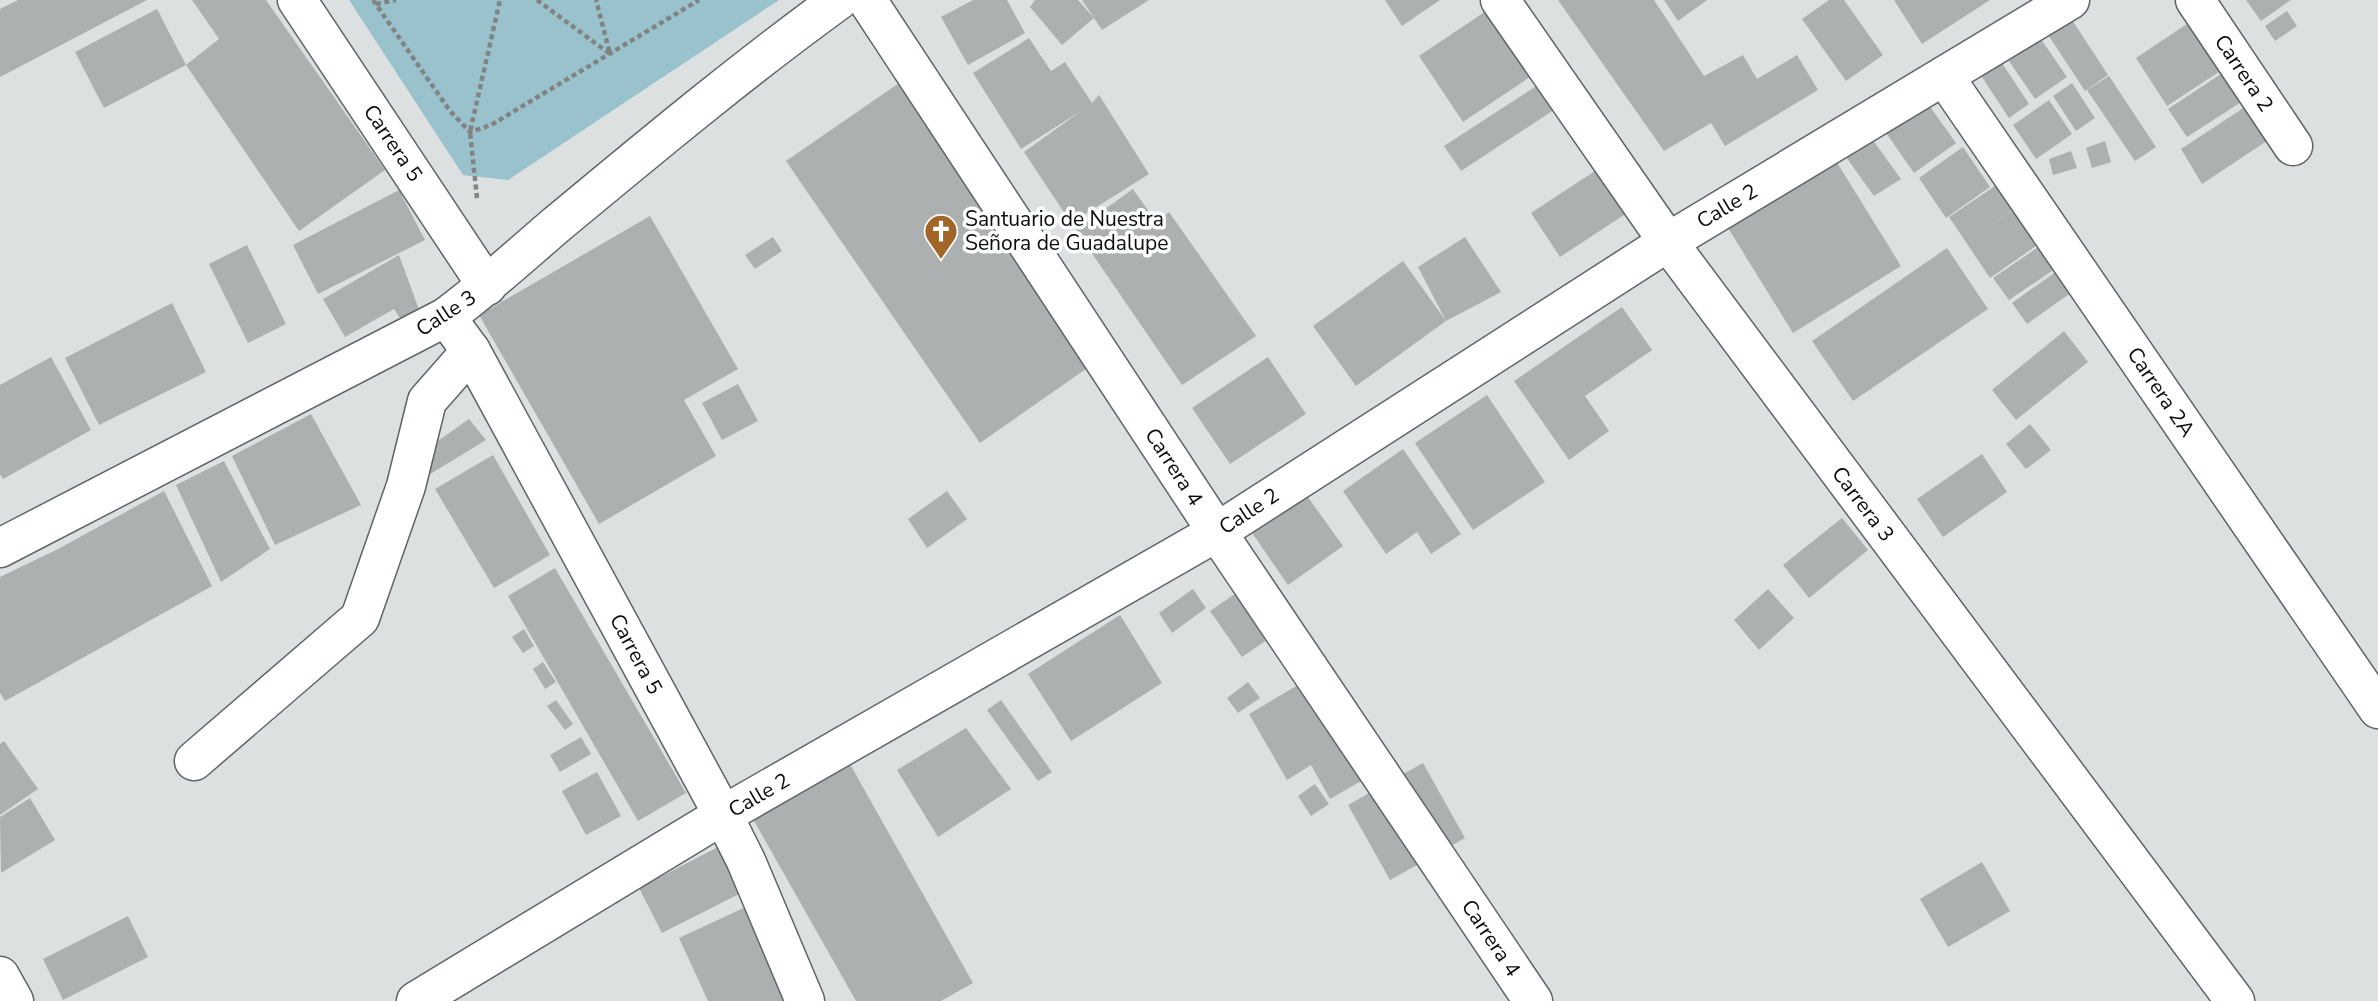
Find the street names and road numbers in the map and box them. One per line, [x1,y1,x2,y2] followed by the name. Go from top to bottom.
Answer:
[2208,29,2280,117] street label: Carrera 2
[357,99,429,187] street label: Carrera 5
[1691,177,1763,235] street label: Calle 2
[411,283,481,343] street label: Calle 3
[2121,342,2201,442] street label: Carrera 2A
[1138,423,1210,511] street label: Carrera 4
[1825,461,1901,547] street label: Carrera 3
[1214,481,1284,541] street label: Calle 2
[603,609,669,699] street label: Carrera 5
[723,766,795,824] street label: Calle 2
[1455,894,1527,982] street label: Carrera 4

